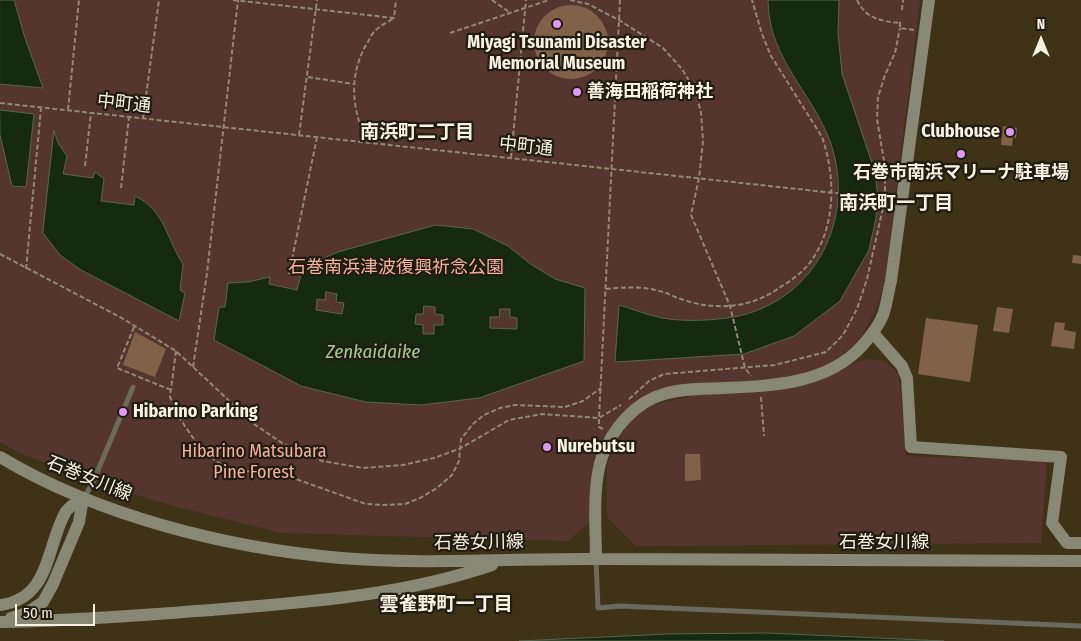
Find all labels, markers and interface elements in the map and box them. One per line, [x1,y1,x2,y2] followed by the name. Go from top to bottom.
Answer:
[1016,15,1066,65] north arrow
[1037,16,1045,33] text: N
[551,18,563,30] marker: Miyagi Tsunami Disaster Memorial Museum
[467,32,647,74] place label: Miyagi Tsunami Disaster Memorial Museum
[587,81,713,103] place label: 善海田稲荷神社
[571,86,583,98] marker: 善海田稲荷神社
[96,90,152,118] street label: 中町通
[921,121,1000,143] place label: Clubhouse
[360,122,474,144] district label: 南浜町二丁目
[1004,126,1016,138] marker: Clubhouse
[498,133,554,161] street label: 中町通
[955,148,967,160] marker: 石巻市南浜マリーナ駐車場
[853,162,1069,184] place label: 石巻市南浜マリーナ駐車場
[839,193,953,215] district label: 南浜町一丁目
[288,257,504,279] park label: 石巻南浜津波復興祈念公園
[326,342,420,364] water label: Zenkaidaike
[133,401,258,423] place label: Hibarino Parking
[117,406,129,418] marker: Hibarino Parking
[557,436,635,458] place label: Nurebutsu
[181,441,327,484] park label: Hibarino Matsubara Pine Forest
[541,441,553,453] marker: Nurebutsu
[43,452,135,506] street label: 石巻女川線
[434,531,524,555] street label: 石巻女川線
[839,532,929,554] street label: 石巻女川線
[18,594,98,626] scale bar
[380,594,512,616] district label: 雲雀野町一丁目
[23,604,53,622] text: 50 m

